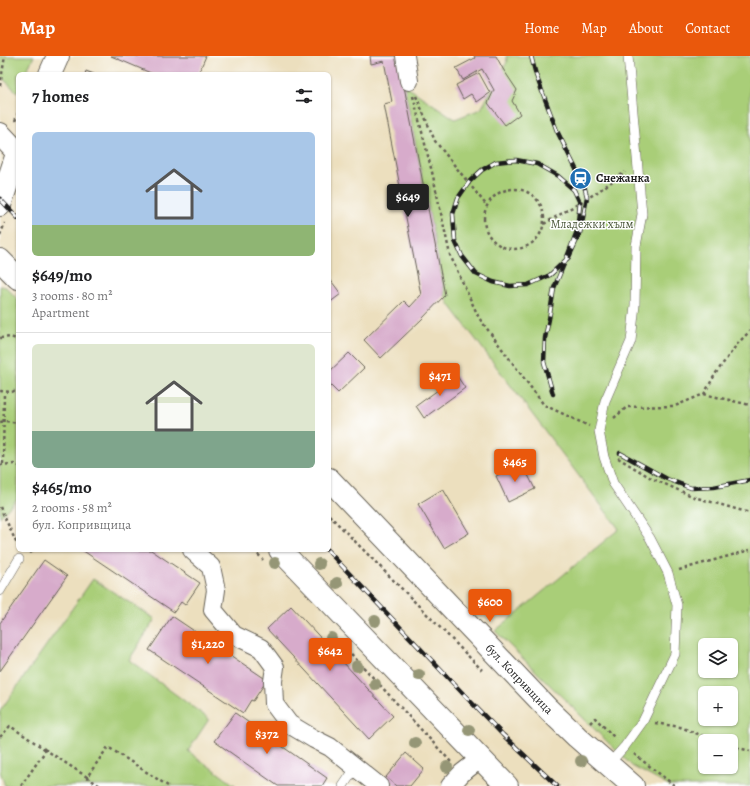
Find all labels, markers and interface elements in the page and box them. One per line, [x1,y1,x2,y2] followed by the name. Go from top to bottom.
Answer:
[20,15,55,41] text: Map
[524,19,559,38] text: Home
[581,19,607,38] text: Map
[629,19,663,38] text: About
[685,19,730,38] text: Contact
[32,85,89,108] text: 7 homes
[293,85,315,107] icon: filters
[138,158,210,230] icon: home
[567,165,593,191] station icon: Снежанка
[596,170,650,186] place label: Снежанка
[384,184,432,218] pin: $649
[396,188,420,205] text: $649
[550,216,634,232] park label: Младежки хълм
[32,264,92,287] text: $649/mo
[32,287,112,304] text: 3 rooms · 80 m²
[32,304,90,321] text: Apartment
[416,363,464,397] pin: $471
[429,367,451,384] text: $471
[138,370,210,442] icon: home
[491,449,539,483] pin: $465
[503,453,527,470] text: $465
[32,476,92,499] text: $465/mo
[32,499,112,516] text: 2 rooms · 58 m²
[32,516,131,533] text: бул. Копривщица
[466,589,514,623] pin: $600
[477,593,503,610] text: $600
[175,631,241,665] pin: $1,220
[191,635,225,652] text: $1,220
[306,638,354,672] pin: $642
[698,638,738,774] map controls
[698,638,738,678] button: layers
[482,640,557,718] street label: бул. Копривщица
[318,642,342,659] text: $642
[698,686,738,726] button: +
[243,721,291,755] pin: $372
[255,725,279,742] text: $372
[698,734,738,774] button: −

